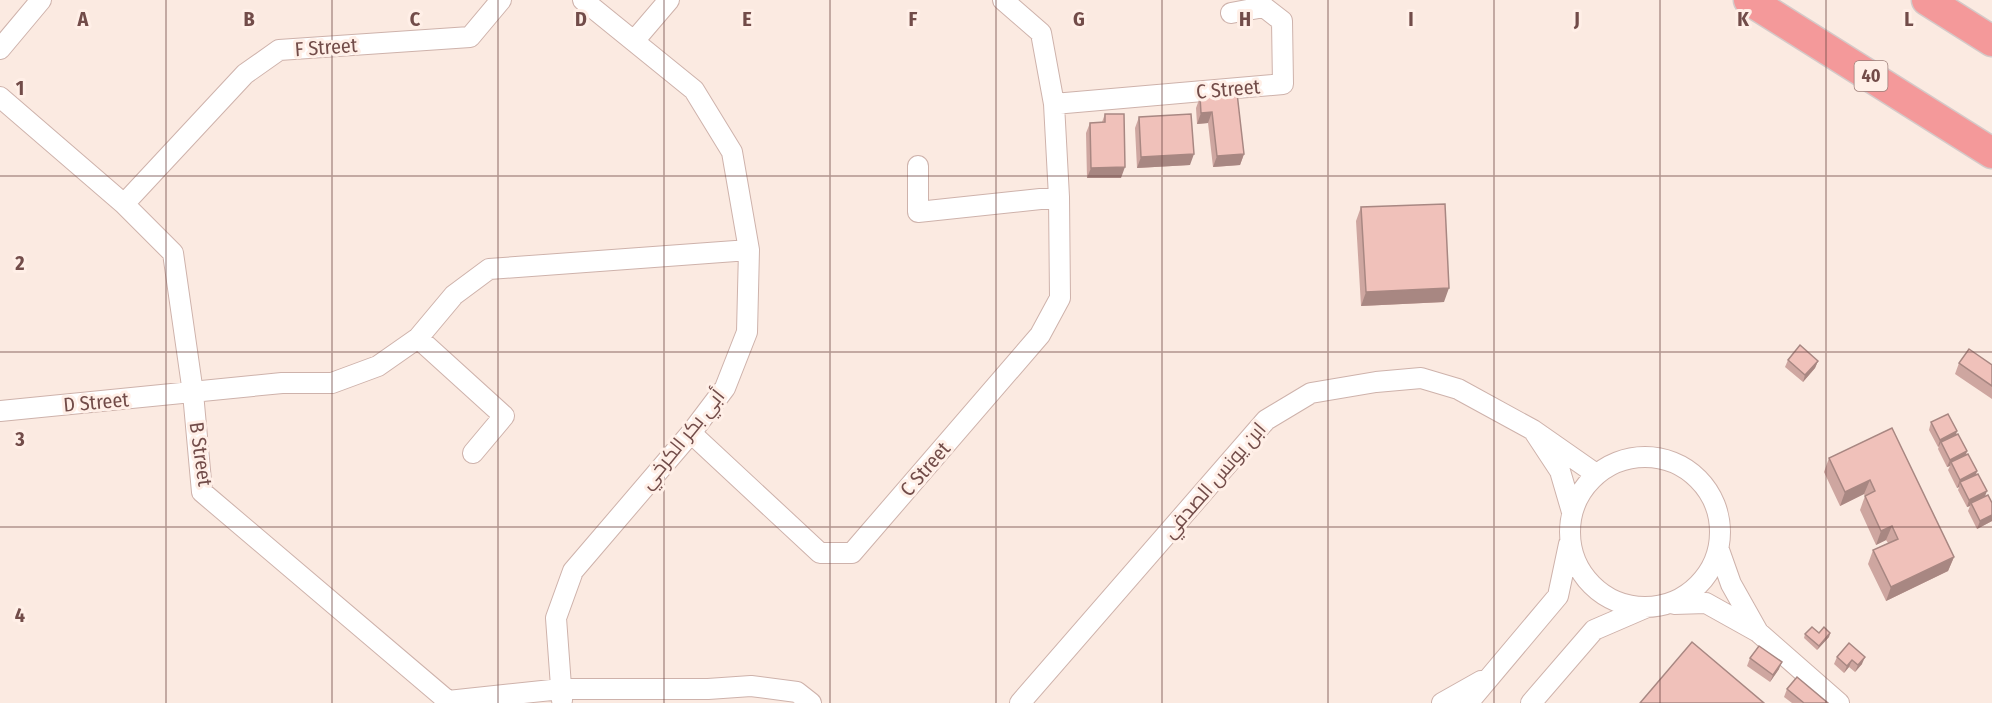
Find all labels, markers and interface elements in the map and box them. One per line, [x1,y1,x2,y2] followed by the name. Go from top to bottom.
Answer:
[77,7,90,31] text: A
[243,7,255,31] text: B
[410,7,421,31] text: C
[575,7,587,31] text: D
[742,7,752,31] text: E
[909,7,918,31] text: F
[1073,7,1085,31] text: G
[1239,7,1251,31] text: H
[1408,7,1414,31] text: I
[1573,7,1580,31] text: J
[1737,7,1749,31] text: K
[1904,7,1914,31] text: L
[294,33,359,61] street label: F Street
[1854,61,1888,91] road number: 40
[1195,74,1261,104] street label: C Street
[16,76,24,100] text: 1
[14,251,25,275] text: 2
[635,384,733,496] street label: أبي بكر الكرخي
[62,387,130,417] street label: D Street
[1157,417,1274,546] street label: ابن يونس الصدفي
[185,420,217,488] street label: B Street
[14,427,25,451] text: 3
[895,437,955,501] street label: C Street
[15,603,25,627] text: 4

